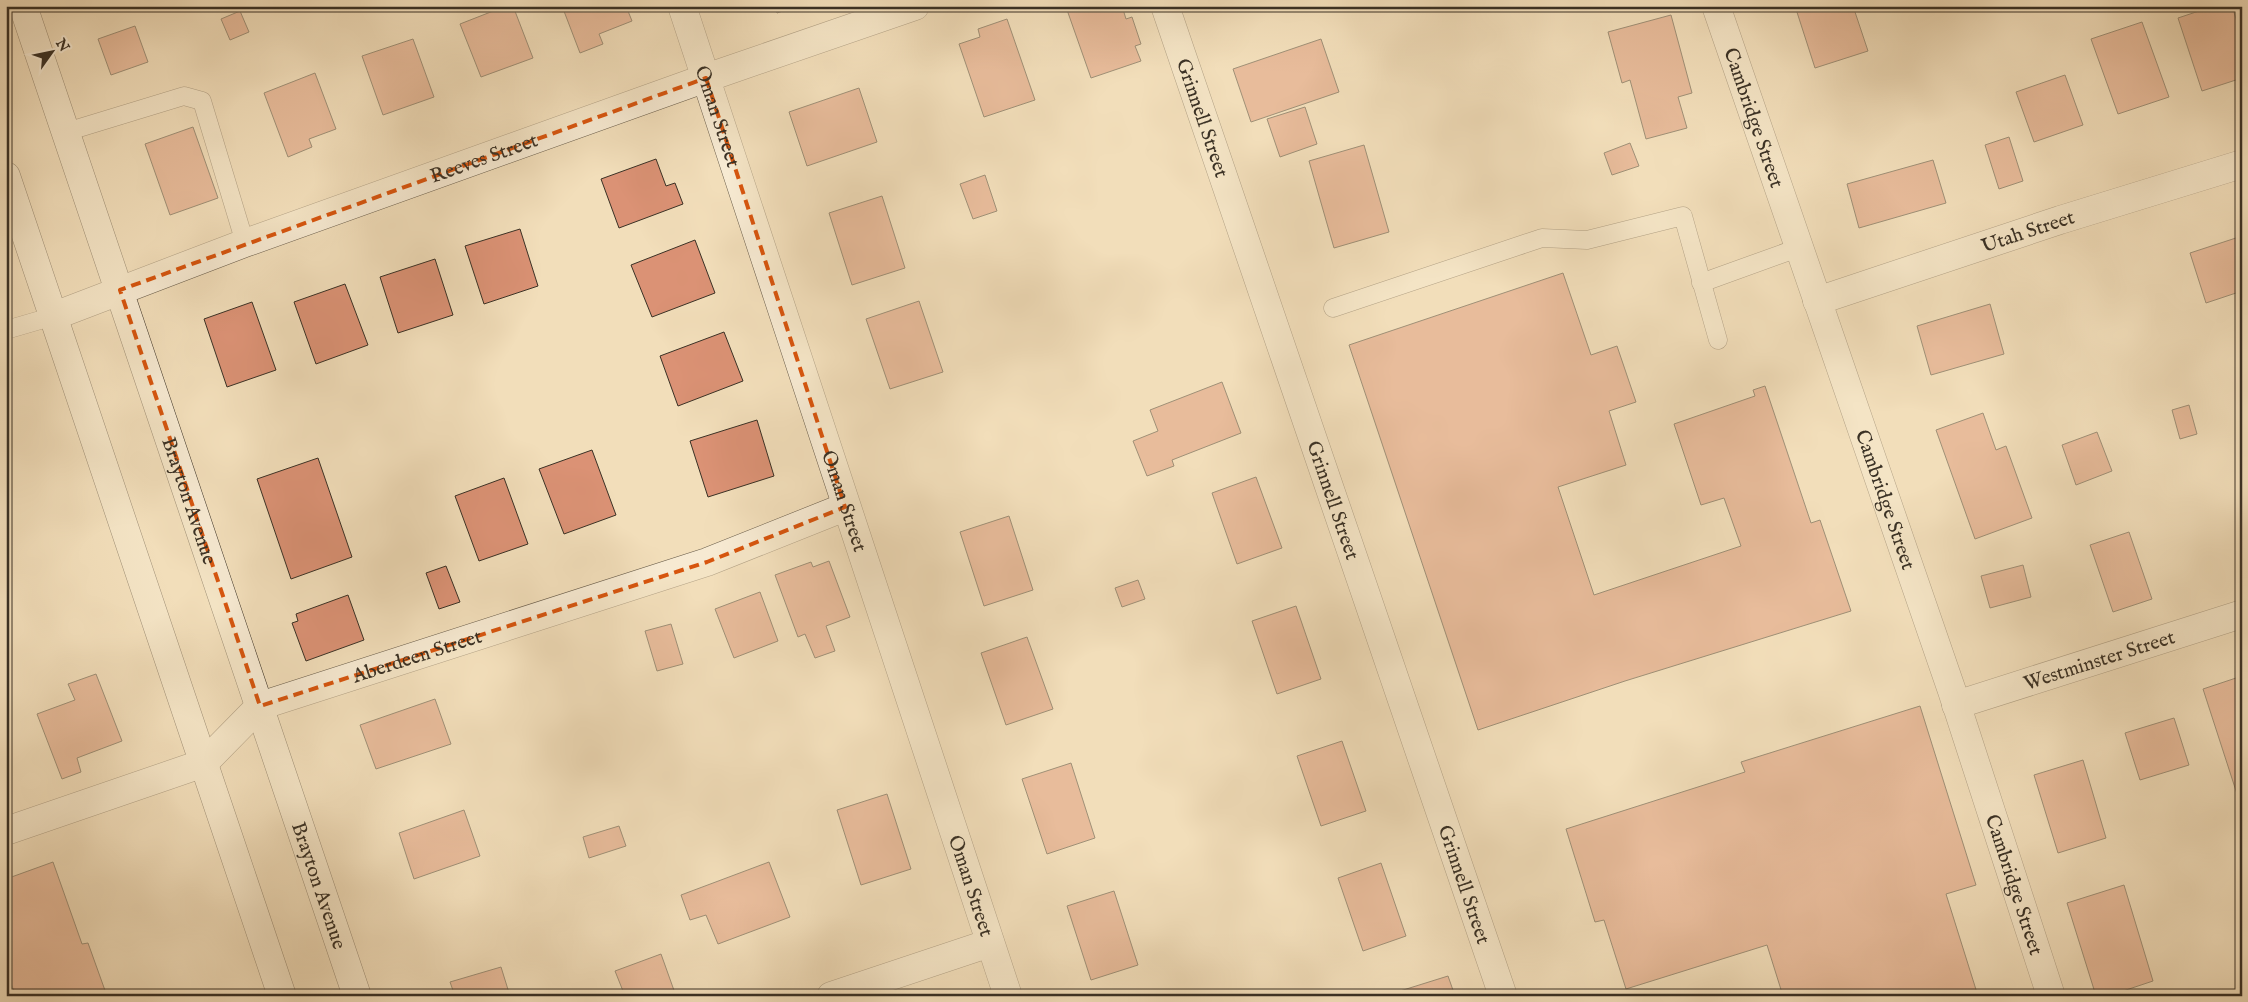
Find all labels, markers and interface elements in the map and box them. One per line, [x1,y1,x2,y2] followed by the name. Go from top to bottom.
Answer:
[28,28,78,78] north arrow
[51,35,73,55] text: N
[1717,45,1789,191] street label: Cambridge Street
[1170,55,1234,181] street label: Grinnell Street
[688,63,745,171] street label: Oman Street
[427,128,542,190] street label: Reeves Street
[1978,205,2078,259] street label: Utah Street
[1849,427,1920,573] street label: Cambridge Street
[155,434,221,568] street label: Brayton Avenue
[1300,438,1364,563] street label: Grinnell Street
[815,447,872,555] street label: Oman Street
[348,624,485,690] street label: Aberdeen Street
[2021,625,2178,697] street label: Westminster Street
[1979,812,2048,959] street label: Cambridge Street
[285,819,351,953] street label: Brayton Avenue
[1432,822,1495,948] street label: Grinnell Street
[942,832,999,940] street label: Oman Street

